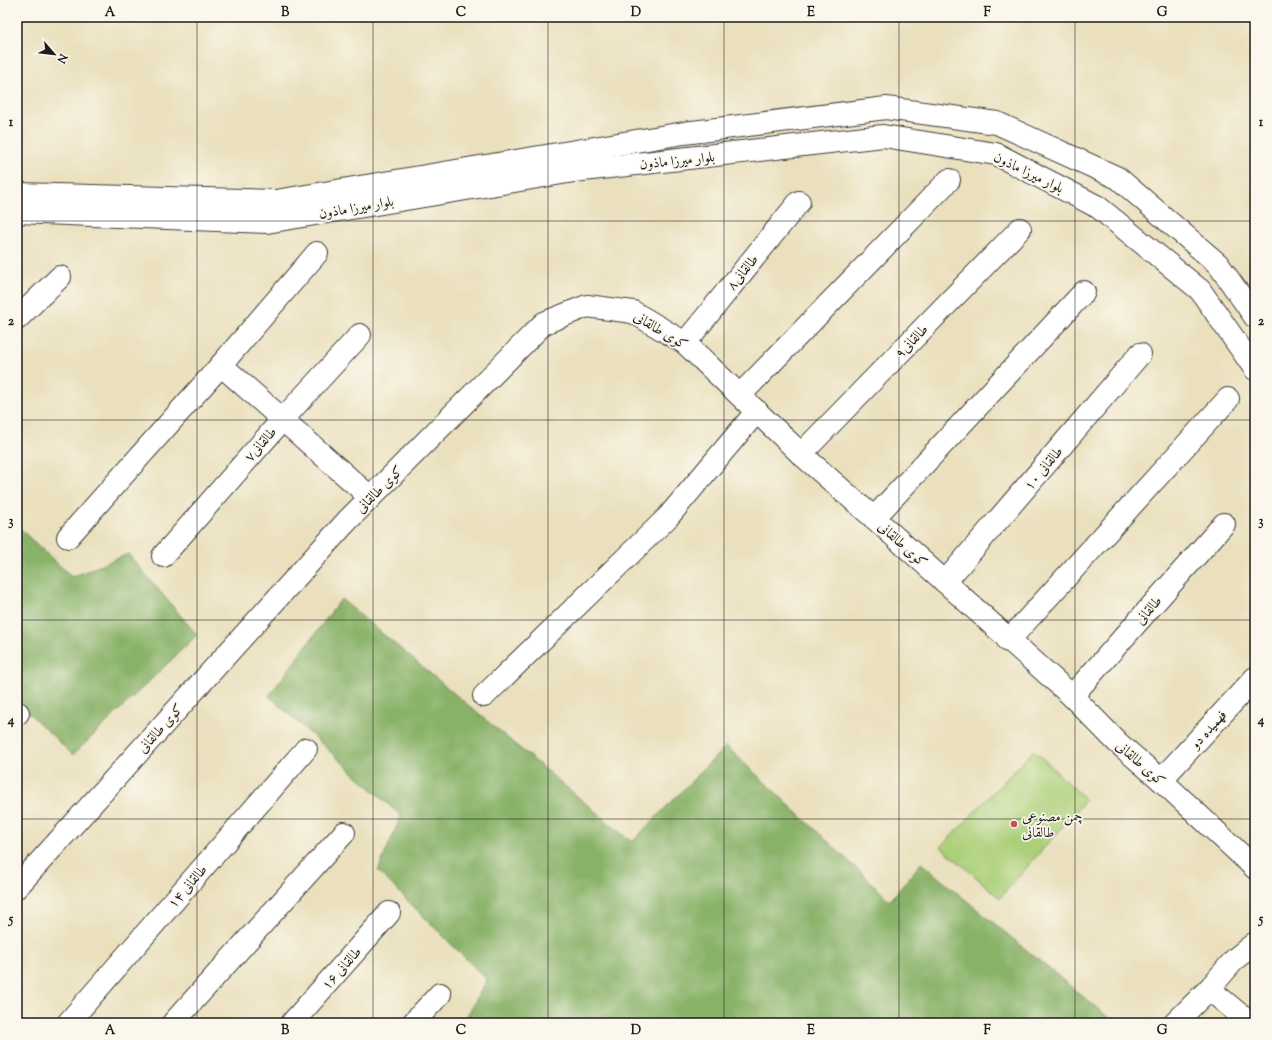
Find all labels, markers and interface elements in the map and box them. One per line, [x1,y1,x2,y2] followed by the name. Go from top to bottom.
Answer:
[105,4,116,22] text: A
[281,4,290,22] text: B
[456,4,466,22] text: C
[631,4,641,22] text: D
[807,4,815,22] text: E
[983,4,991,22] text: F
[1157,4,1168,22] text: G
[34,34,74,74] north arrow
[53,50,72,66] text: N
[9,114,14,132] text: 1
[1259,114,1264,132] text: 1
[639,148,716,176] street label: بلوار میرزا ماذون
[990,148,1067,200] street label: بلوار میرزا ماذون
[317,193,396,225] street label: بلوار میرزا ماذون
[723,251,764,295] street label: طالقانی۸
[629,308,691,356] street label: کوی طالقانی
[8,313,15,331] text: 2
[1258,313,1265,331] text: 2
[891,321,934,364] street label: طالقانی۹
[241,423,282,467] street label: طالقانی۷
[1020,443,1069,496] street label: طالقانی ۱۰
[352,462,409,519] street label: کوی طالقانی
[8,513,14,531] text: 3
[1258,513,1264,531] text: 3
[873,518,931,573] street label: کوی طالقانی
[1131,592,1168,630] street label: طالقانی
[134,700,189,758] street label: کوی طالقانی
[1185,707,1232,756] street label: فهمیده دو
[7,712,15,730] text: 4
[1257,712,1265,730] text: 4
[1110,737,1169,792] street label: کوی طالقانی
[1022,808,1083,844] place label: چمن مصنوعی طالقانی
[1009,819,1019,829] marker: چمن مصنوعی طالقانی
[164,861,213,913] street label: طالقانی ۱۴
[8,911,14,929] text: 5
[1258,911,1264,929] text: 5
[318,943,367,995] street label: طالقانی ۱۶
[105,1022,116,1040] text: A
[281,1022,290,1040] text: B
[456,1022,466,1040] text: C
[631,1022,641,1040] text: D
[807,1022,815,1040] text: E
[983,1022,991,1040] text: F
[1157,1022,1168,1040] text: G

